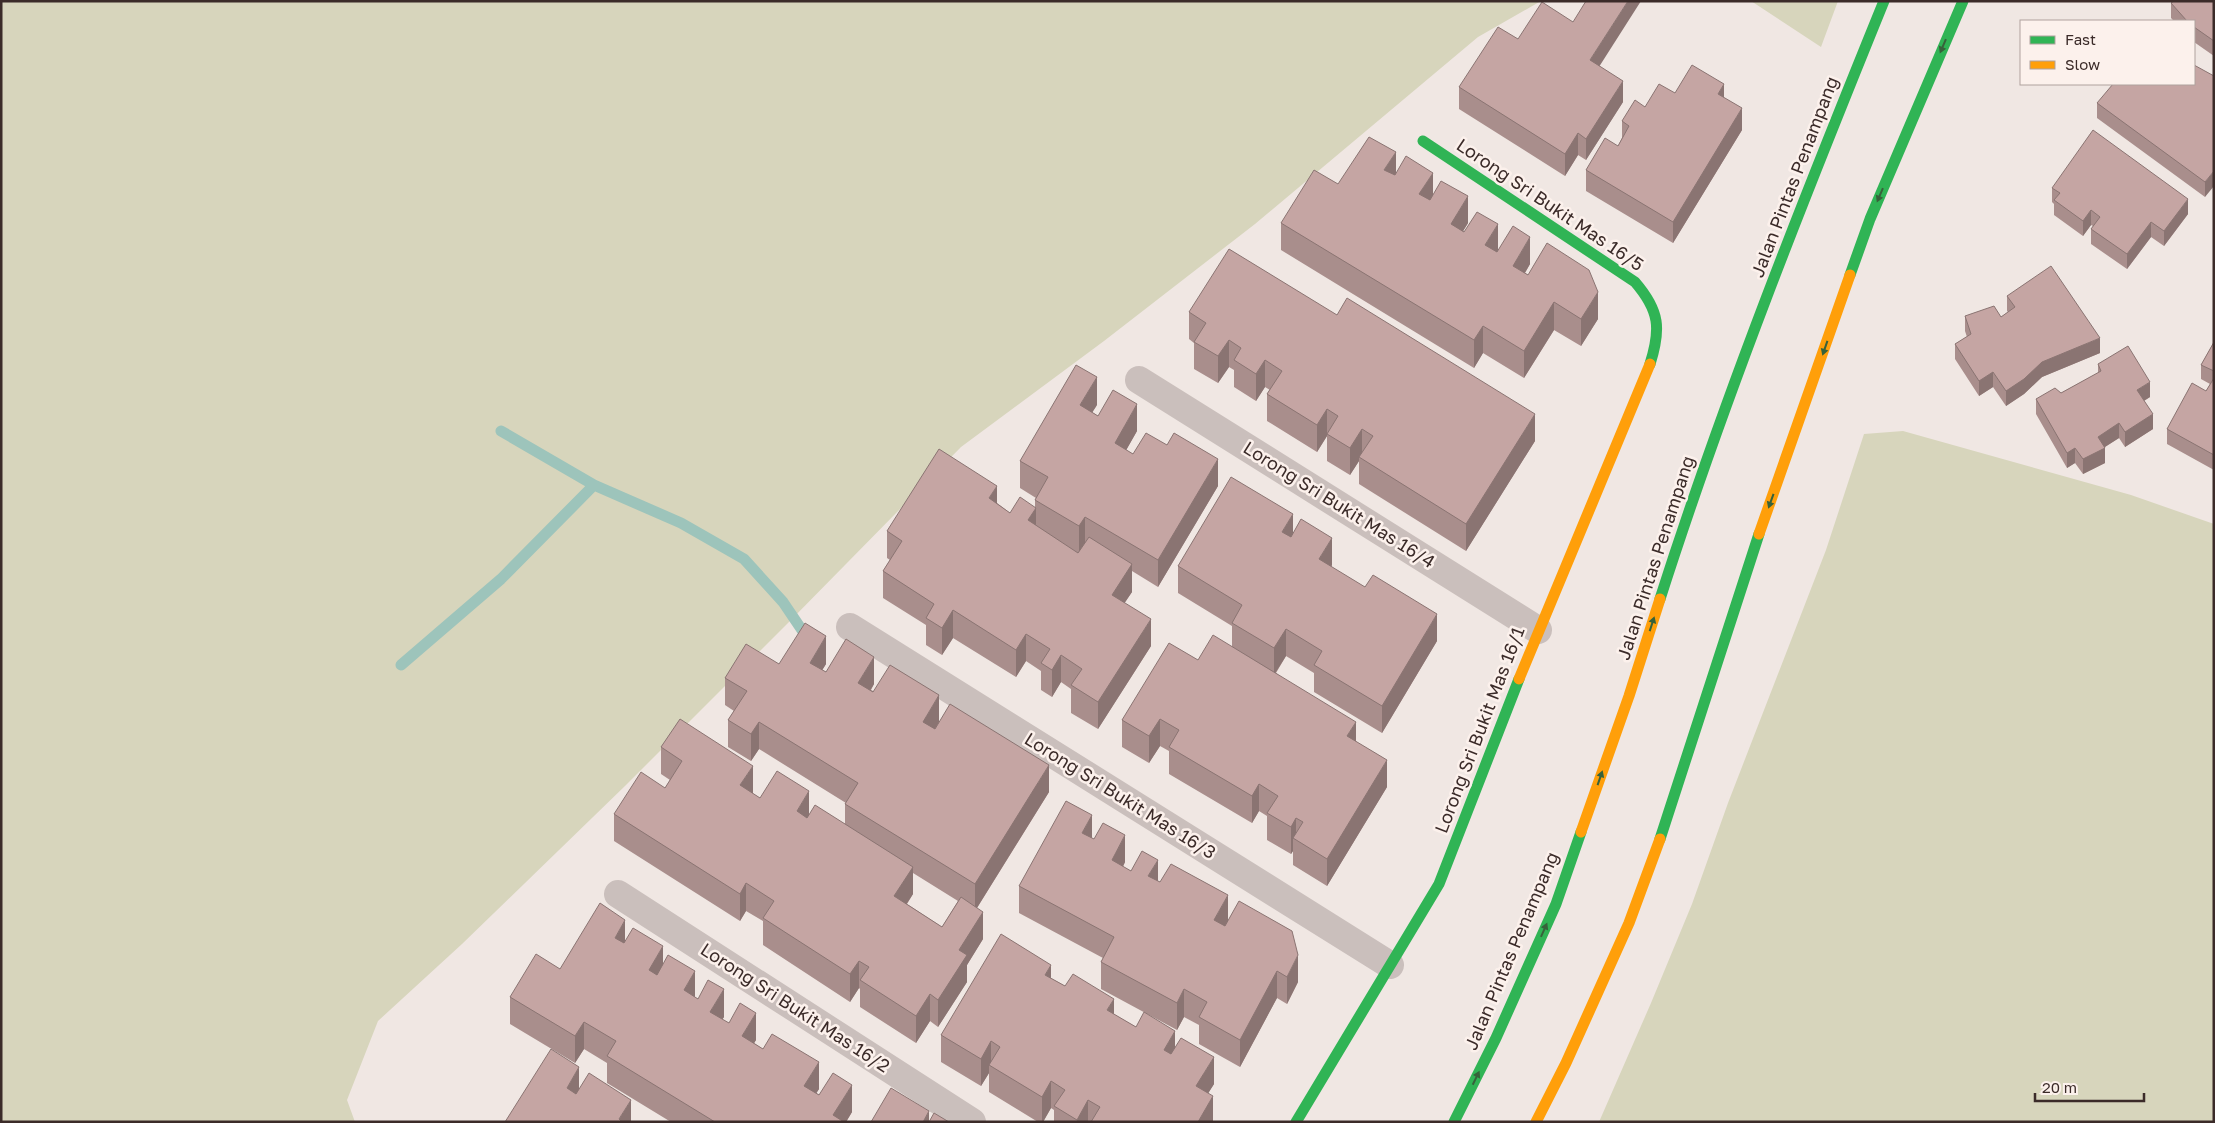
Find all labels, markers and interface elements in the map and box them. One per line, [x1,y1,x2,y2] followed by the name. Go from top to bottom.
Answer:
[2020,20,2195,85] legend
[2065,30,2096,48] text: Fast
[1939,39,1947,53] one-way arrow
[2065,55,2100,73] text: Slow
[1746,73,1843,280] street label: Jalan Pintas Penampang
[1453,133,1648,275] street label: Lorong Sri Bukit Mas 16/5
[1876,188,1883,203] one-way arrow
[1821,341,1828,356] one-way arrow
[1240,436,1439,572] street label: Lorong Sri Bukit Mas 16/4
[1612,453,1698,662] street label: Jalan Pintas Penampang
[1767,494,1774,509] one-way arrow
[1648,616,1656,631] one-way arrow
[1429,623,1529,836] street label: Lorong Sri Bukit Mas 16/1
[1021,727,1220,863] street label: Lorong Sri Bukit Mas 16/3
[1596,770,1604,785] one-way arrow
[1459,848,1563,1053] street label: Jalan Pintas Penampang
[1540,923,1548,937] one-way arrow
[697,938,894,1077] street label: Lorong Sri Bukit Mas 16/2
[2035,1070,2144,1102] scale bar
[1472,1071,1480,1085] one-way arrow
[2042,1078,2077,1096] text: 20 m

